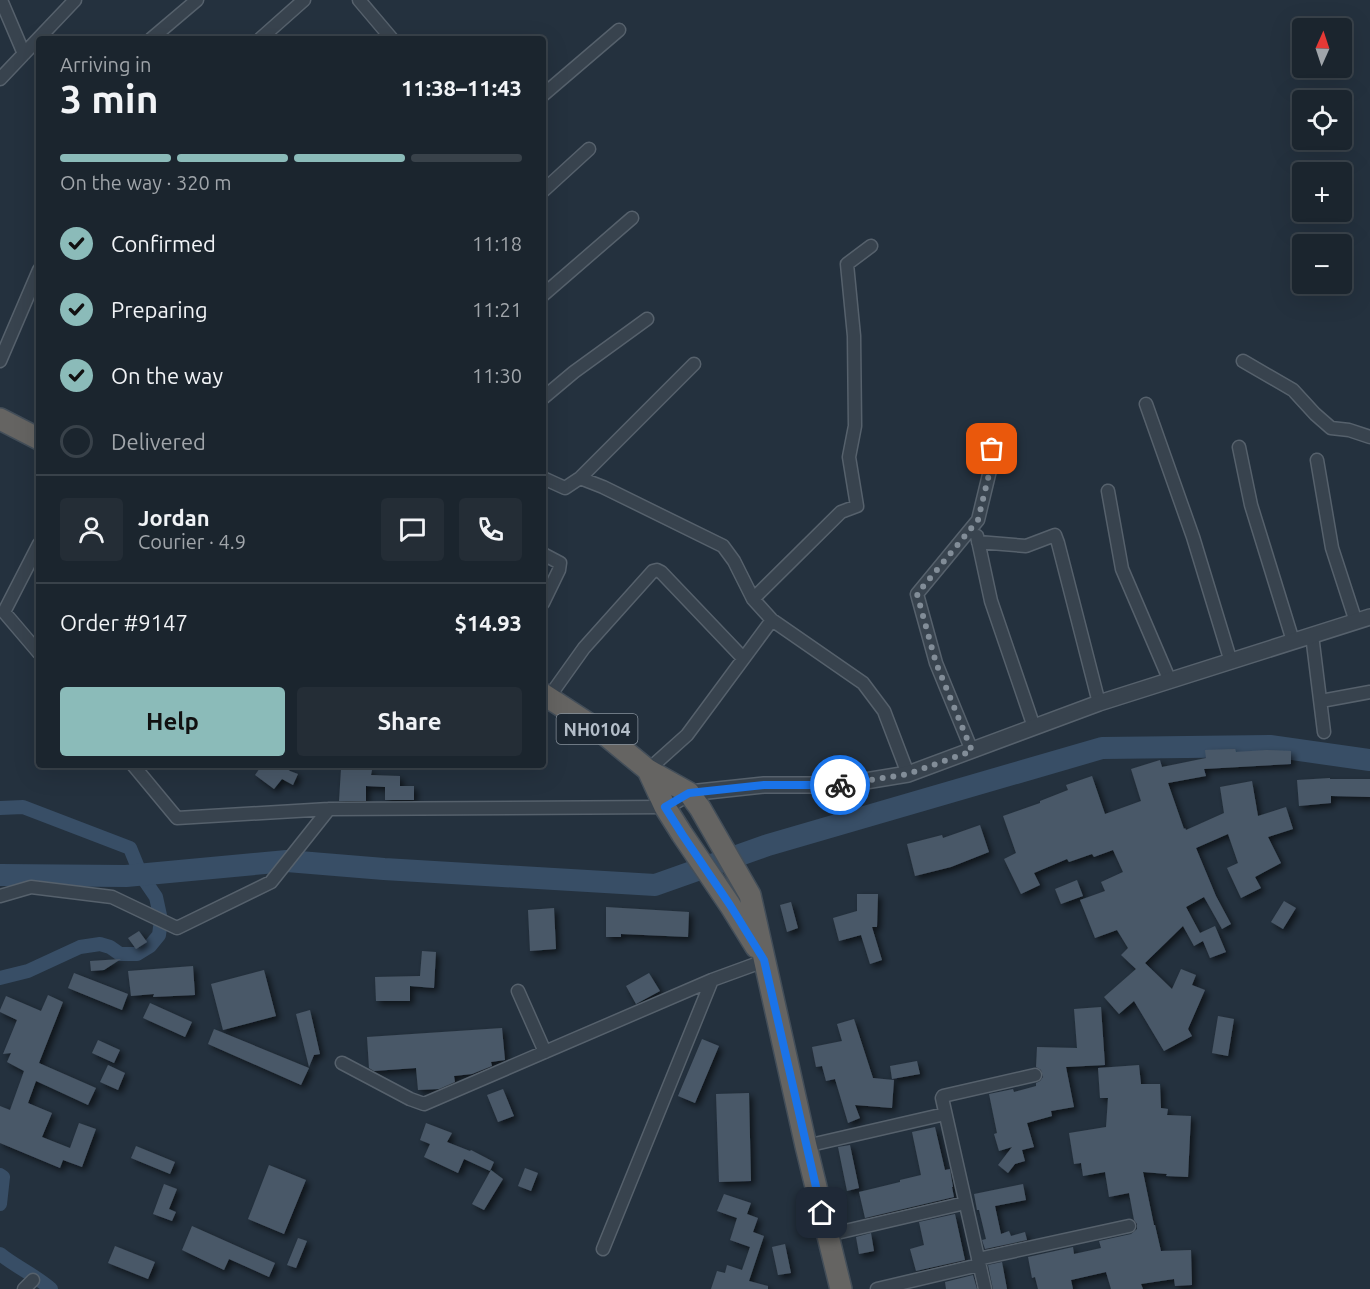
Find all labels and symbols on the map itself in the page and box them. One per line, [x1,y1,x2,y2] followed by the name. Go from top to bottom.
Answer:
[1292,18,1352,78] north arrow
[966,423,1017,474] pin
[556,714,638,744] road number: NH0104
[810,755,870,815] courier
[796,1187,847,1238] pin

